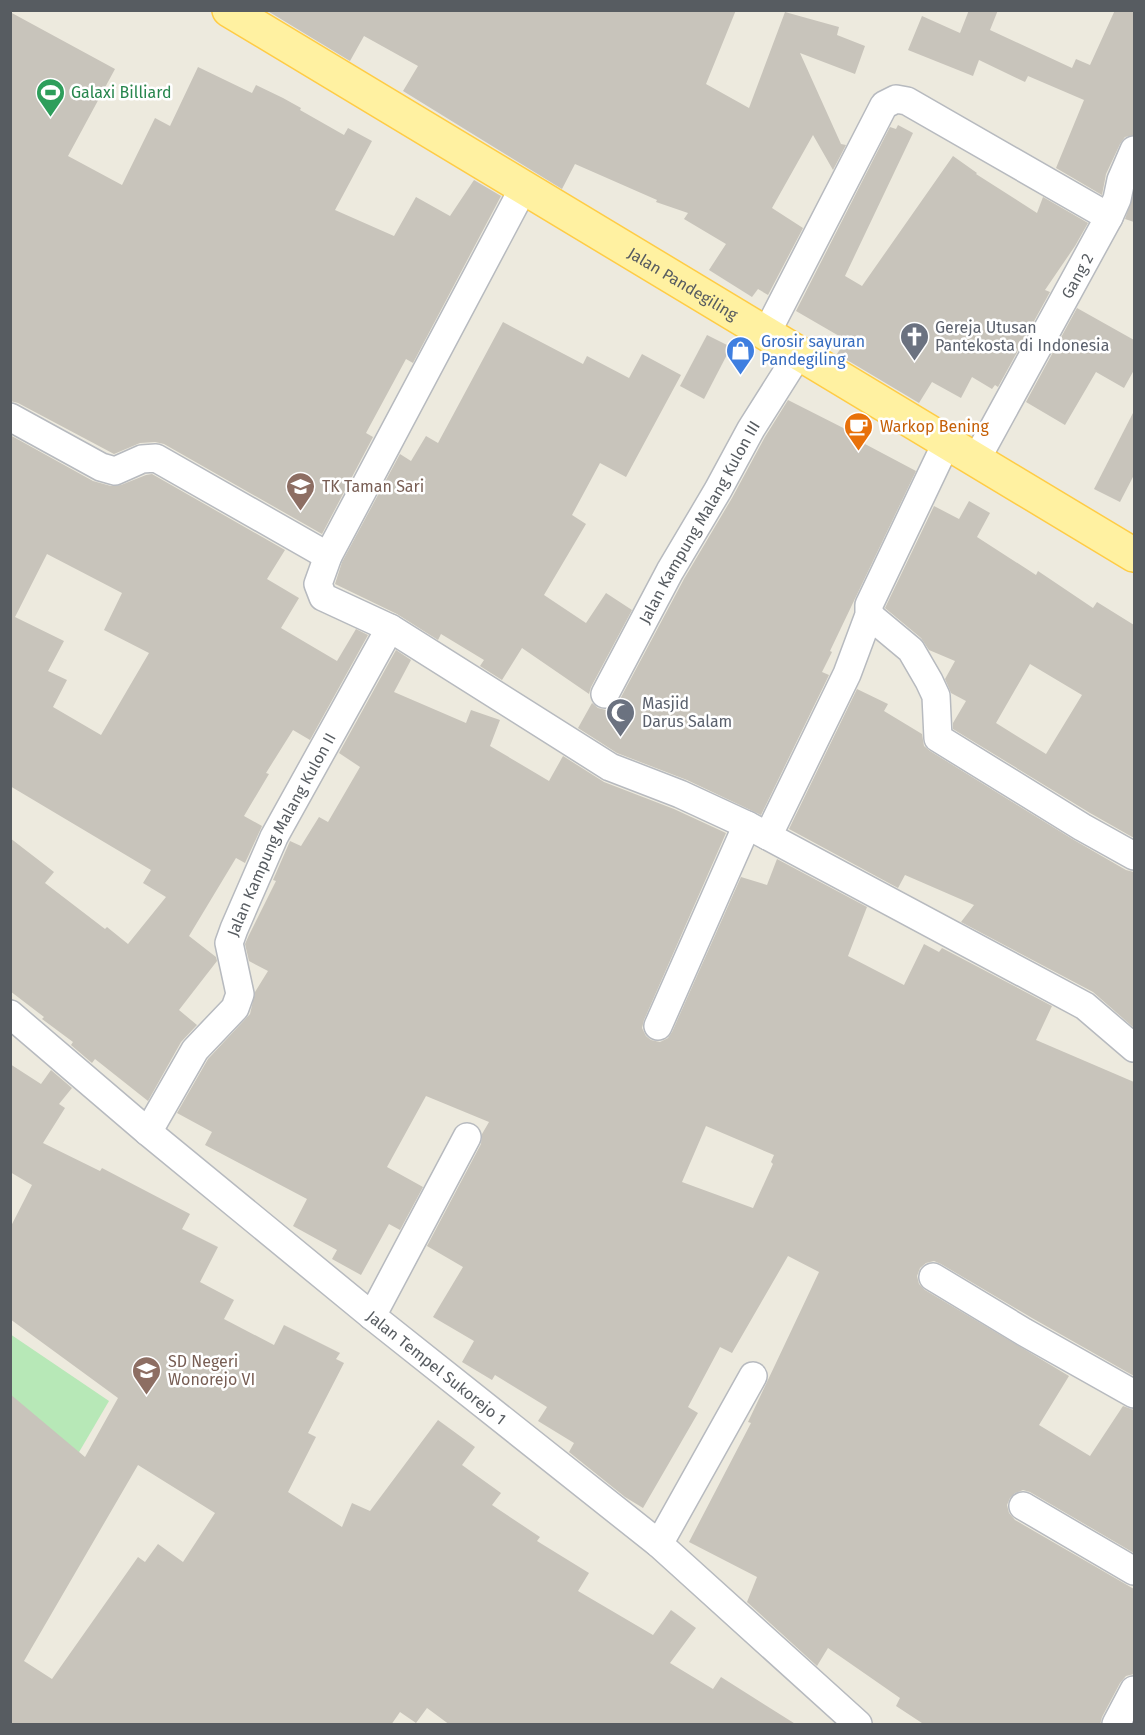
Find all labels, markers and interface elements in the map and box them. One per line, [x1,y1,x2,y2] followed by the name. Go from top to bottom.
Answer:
[34,76,66,118] sports icon: Galaxi Billiard
[71,83,172,102] place label: Galaxi Billiard
[625,243,742,324] street label: Jalan Pandegiling
[1057,250,1097,302] street label: Gang 2
[935,318,1109,355] place label: Gereja Utusan Pantekosta di Indonesia
[898,320,930,362] church icon: Gereja Utusan Pantekosta di Indonesia
[761,332,865,369] place label: Grosir sayuran Pandegiling
[724,334,756,376] shop icon: Grosir sayuran Pandegiling
[843,410,875,452] cafe icon: Warkop Bening
[635,417,763,627] street label: Jalan Kampung Malang Kulon III
[880,417,989,436] place label: Warkop Bening
[285,470,317,512] school or university icon: TK Taman Sari
[322,477,424,496] place label: TK Taman Sari
[642,694,732,731] place label: Masjid Darus Salam
[605,696,637,738] mosque icon: Masjid Darus Salam
[223,729,339,939] street label: Jalan Kampung Malang Kulon II
[363,1306,510,1428] street label: Jalan Tempel Sukorejo 1
[168,1352,255,1389] place label: SD Negeri Wonorejo VI
[131,1354,163,1396] school or university icon: SD Negeri Wonorejo VI

